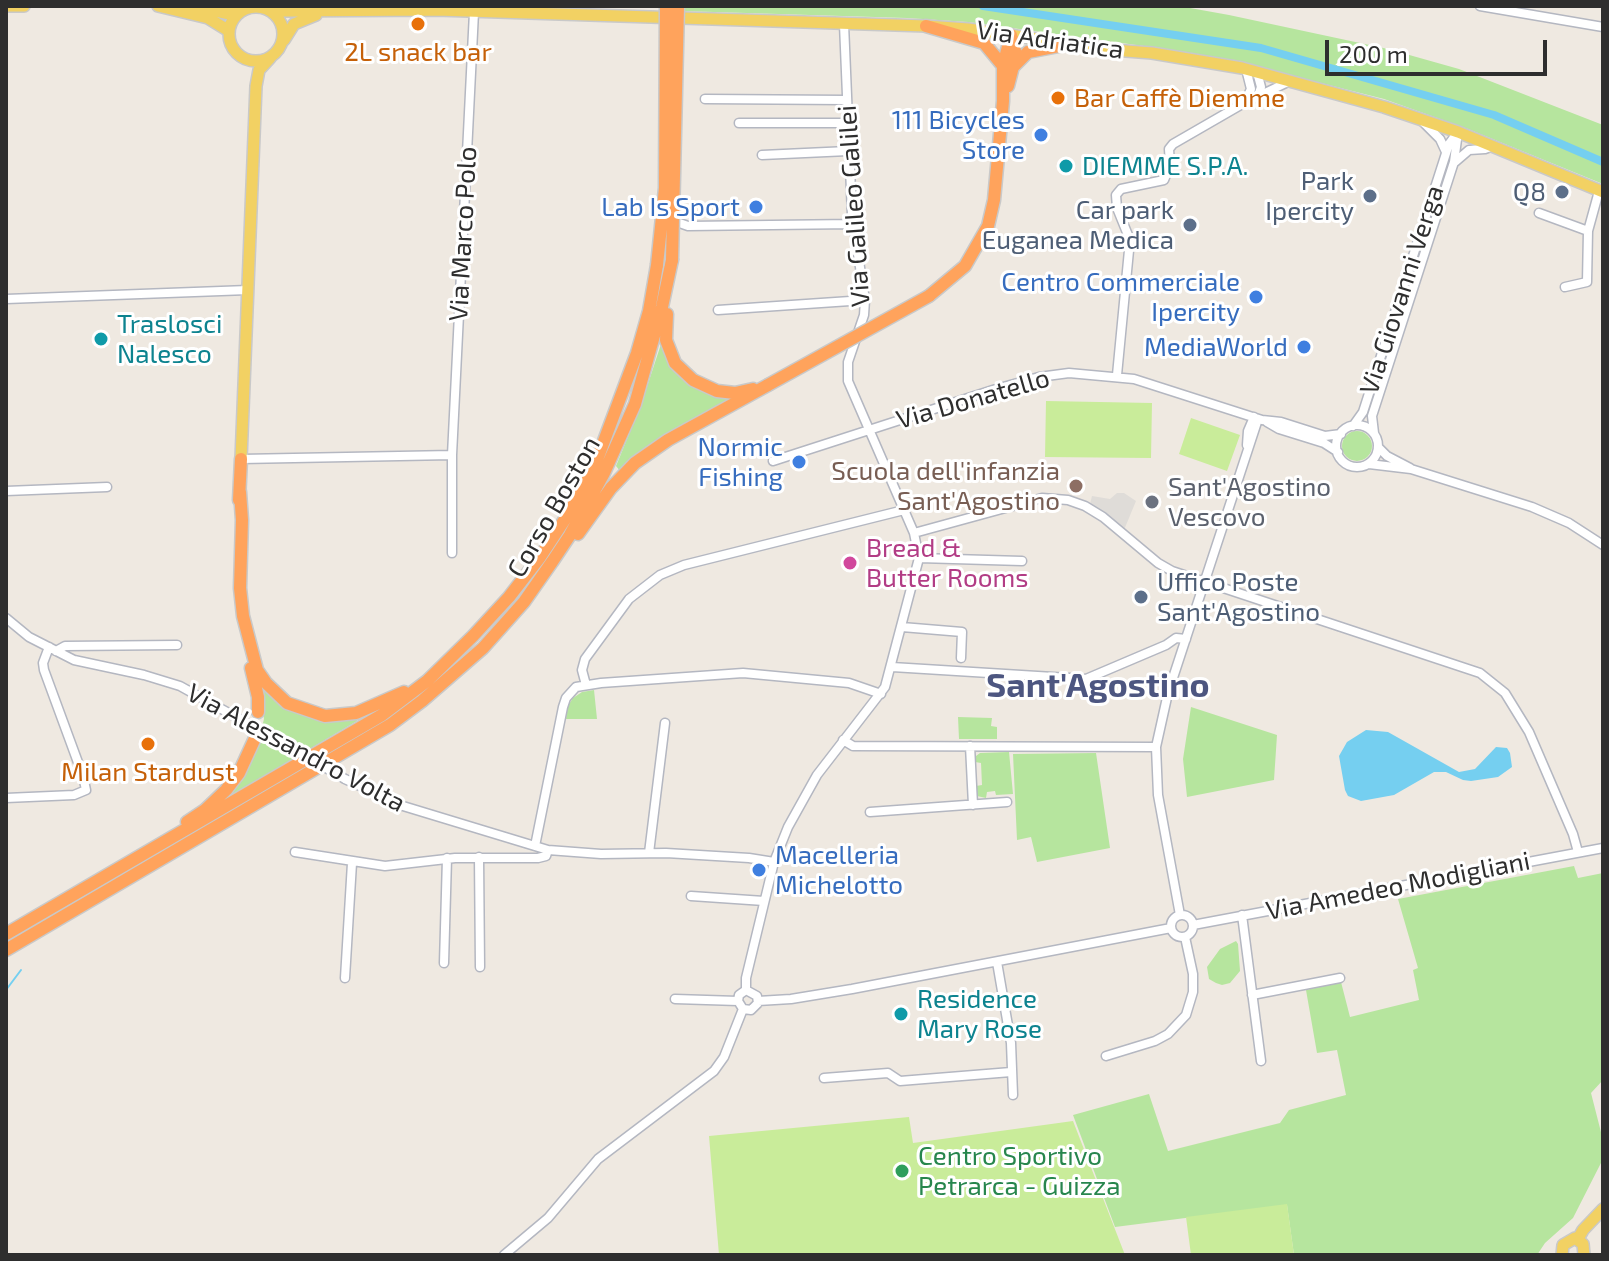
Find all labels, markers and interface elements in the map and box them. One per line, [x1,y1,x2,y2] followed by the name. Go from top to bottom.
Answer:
[975,14,1125,66] street label: Via Adriatica
[409,15,427,33] marker: 2L snack bar
[1329,24,1551,74] scale bar
[344,36,492,68] place label: 2L snack bar
[1339,39,1408,68] text: 200 m
[1074,82,1285,114] place label: Bar Caffè Diemme
[1049,89,1067,107] marker: Bar Caffè Diemme
[831,104,877,308] street label: Via Galileo Galilei
[892,104,1025,166] place label: 111 Bicycles Store
[1032,126,1050,144] marker: 111 Bicycles Store
[443,146,483,322] street label: Via Marco Polo
[1082,150,1249,182] place label: DIEMME S.P.A.
[1057,157,1075,175] marker: DIEMME S.P.A.
[1265,165,1354,226] place label: Park Ipercity
[1513,176,1546,208] place label: Q8
[1353,182,1451,398] street label: Via Giovanni Verga
[1553,183,1571,201] marker: Q8
[1361,187,1379,205] marker: Park Ipercity
[601,191,740,223] place label: Lab Is Sport
[982,194,1174,256] place label: Car park Euganea Medica
[747,198,765,216] marker: Lab Is Sport
[1181,216,1199,234] marker: Car park Euganea Medica
[1001,266,1240,328] place label: Centro Commerciale Ipercity
[1247,288,1265,306] marker: Centro Commerciale Ipercity
[117,308,222,370] place label: Traslosci Nalesco
[92,330,110,348] marker: Traslosci Nalesco
[1144,331,1288,363] place label: MediaWorld
[1295,338,1313,356] marker: MediaWorld
[893,362,1053,436] street label: Via Donatello
[501,431,607,583] street label: Corso Boston
[698,431,783,492] place label: Normic Fishing
[790,453,808,471] marker: Normic Fishing
[831,455,1060,516] place label: Scuola dell'infanzia Sant'Agostino
[1168,471,1331,532] place label: Sant'Agostino Vescovo
[1067,477,1085,495] marker: Scuola dell'infanzia Sant'Agostino
[1143,493,1161,511] marker: Sant'Agostino Vescovo
[866,532,1028,594] place label: Bread & Butter Rooms
[841,554,859,572] marker: Bread & Butter Rooms
[1157,566,1320,628] place label: Uffico Poste Sant'Agostino
[1132,588,1150,606] marker: Uffico Poste Sant'Agostino
[986,666,1210,706] district label: Sant'Agostino
[181,677,411,819] street label: Via Alessandro Volta
[139,735,157,753] marker: Milan Stardust
[61,756,235,788] place label: Milan Stardust
[775,839,903,900] place label: Macelleria Michelotto
[1263,845,1533,927] street label: Via Amedeo Modigliani
[750,861,768,879] marker: Macelleria Michelotto
[917,983,1042,1044] place label: Residence Mary Rose
[892,1005,910,1023] marker: Residence Mary Rose
[918,1140,1120,1202] place label: Centro Sportivo Petrarca - Guizza
[893,1162,911,1180] marker: Centro Sportivo Petrarca - Guizza

